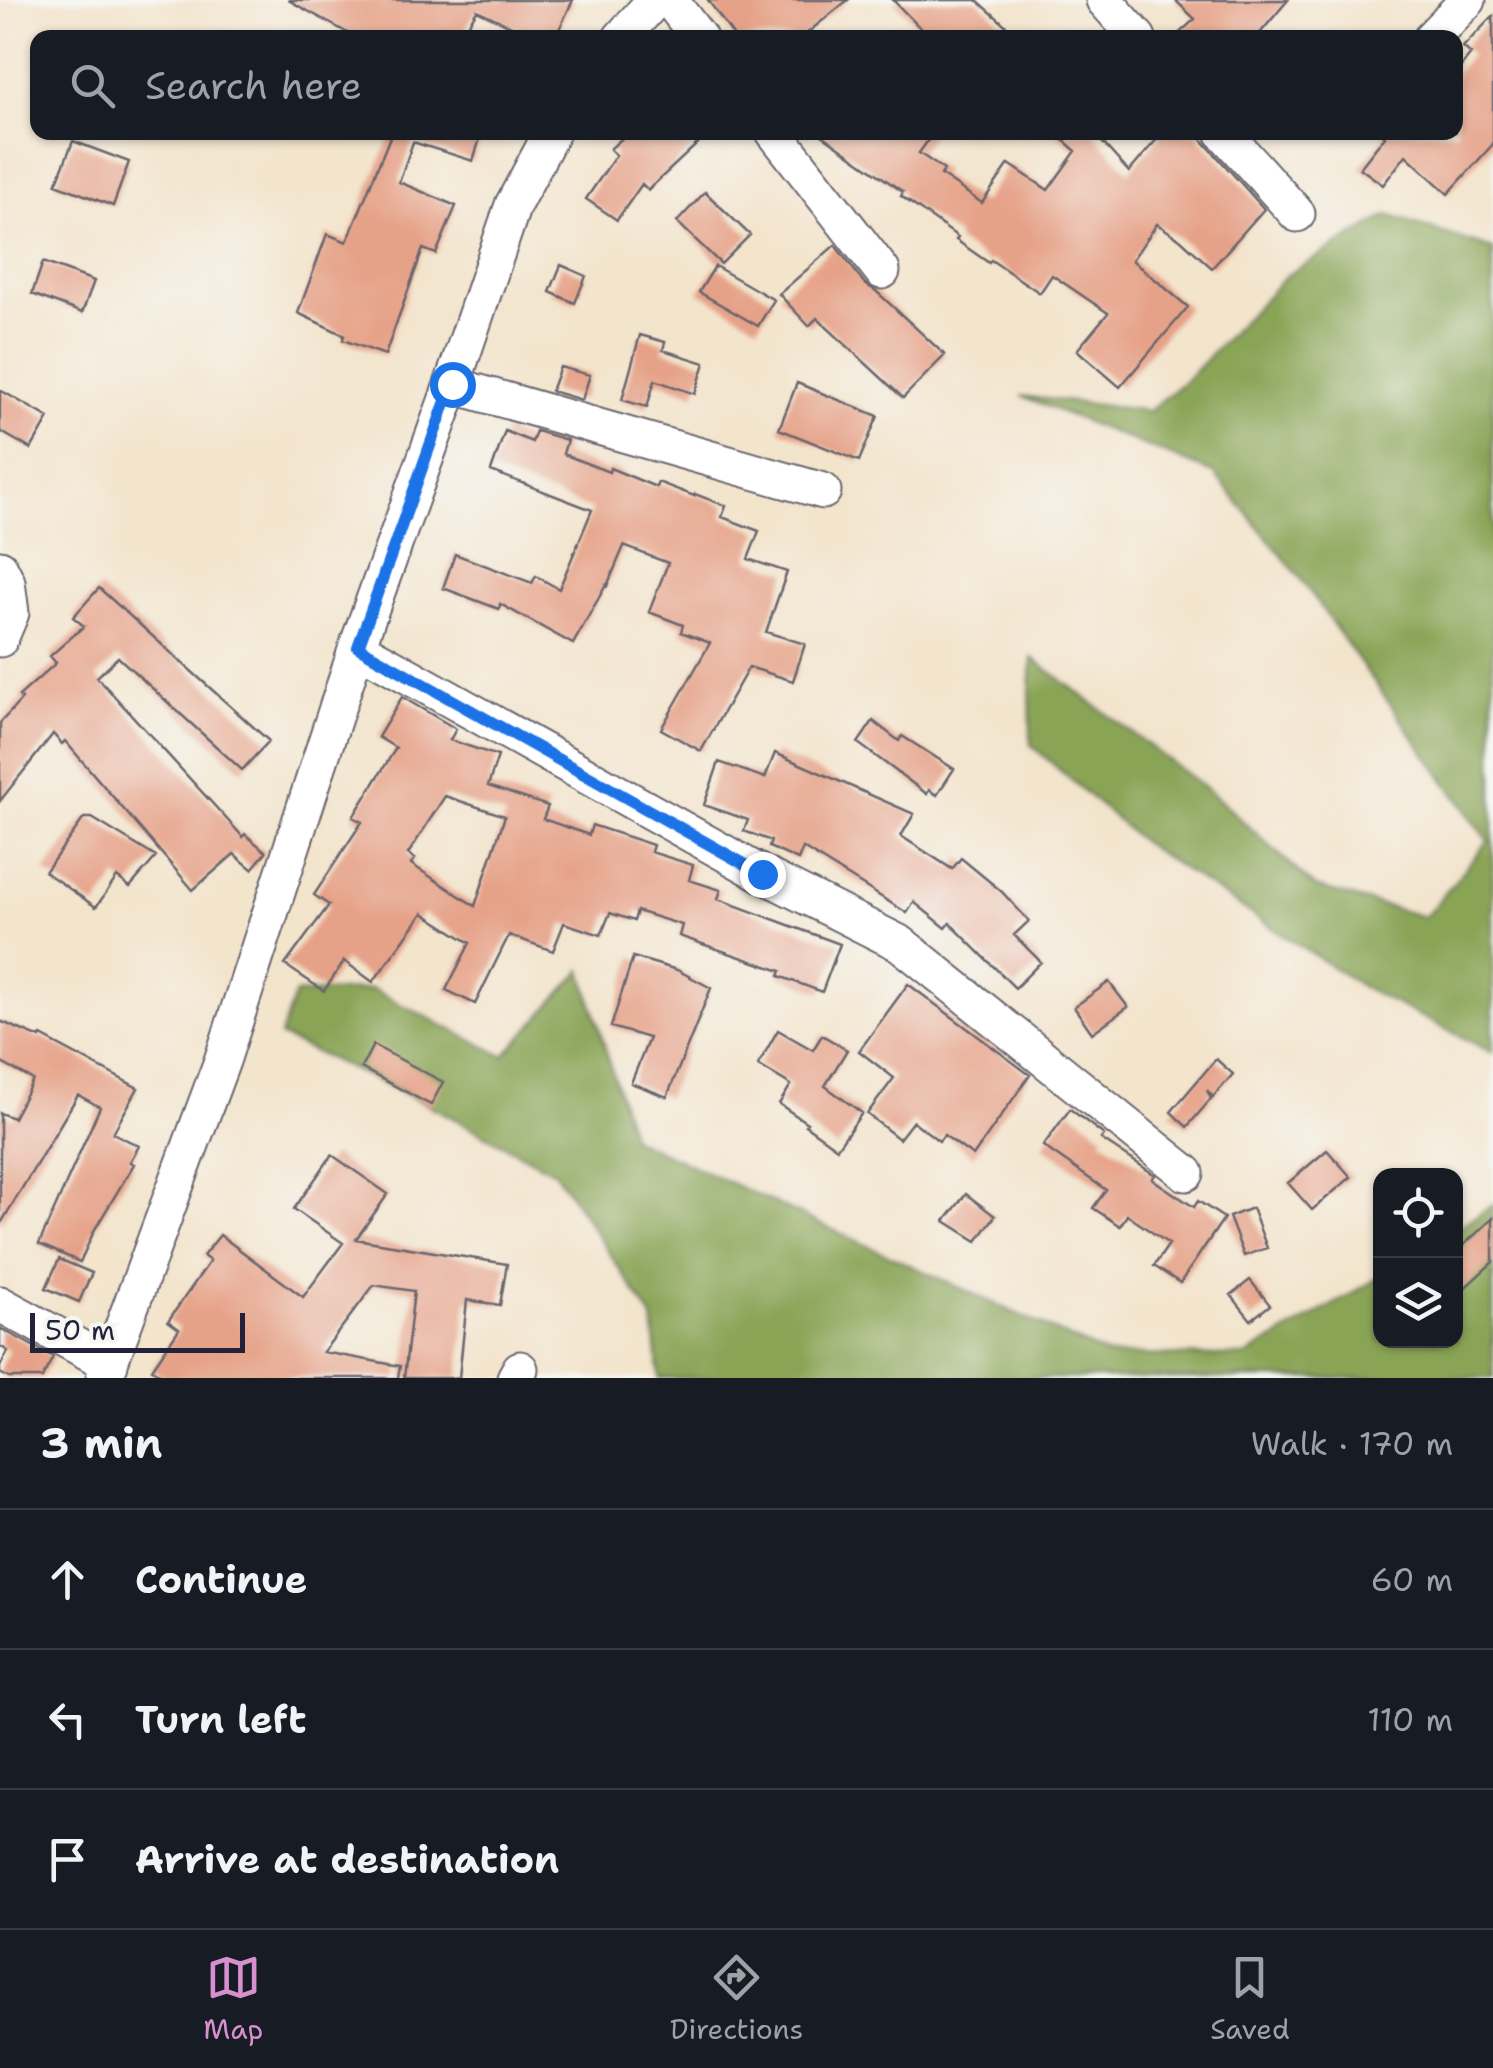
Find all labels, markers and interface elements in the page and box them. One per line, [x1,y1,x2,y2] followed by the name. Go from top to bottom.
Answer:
[30,30,1463,140] search box
[65,58,120,113] icon: search
[145,60,362,111] text: Search here
[430,362,476,408] route start
[740,852,786,898] route end
[1373,1168,1463,1348] map controls
[1373,1168,1463,1258] button: locate
[1373,1258,1463,1348] button: layers
[30,1308,245,1352] scale bar
[45,1311,115,1349] text: 50 m
[40,1415,162,1471] text: 3 min
[1251,1422,1453,1465] text: Walk · 170 m
[40,1552,95,1607] icon: ahead
[135,1554,307,1605] text: Continue
[1371,1558,1453,1601] text: 60 m
[40,1692,95,1747] icon: left
[135,1694,307,1745] text: Turn left
[1367,1698,1453,1741] text: 110 m
[40,1832,95,1887] icon: arrive
[135,1834,559,1885] text: Arrive at destination
[203,1950,263,2048] tab: Map
[670,1950,803,2048] tab: Directions
[1210,1950,1290,2048] tab: Saved

